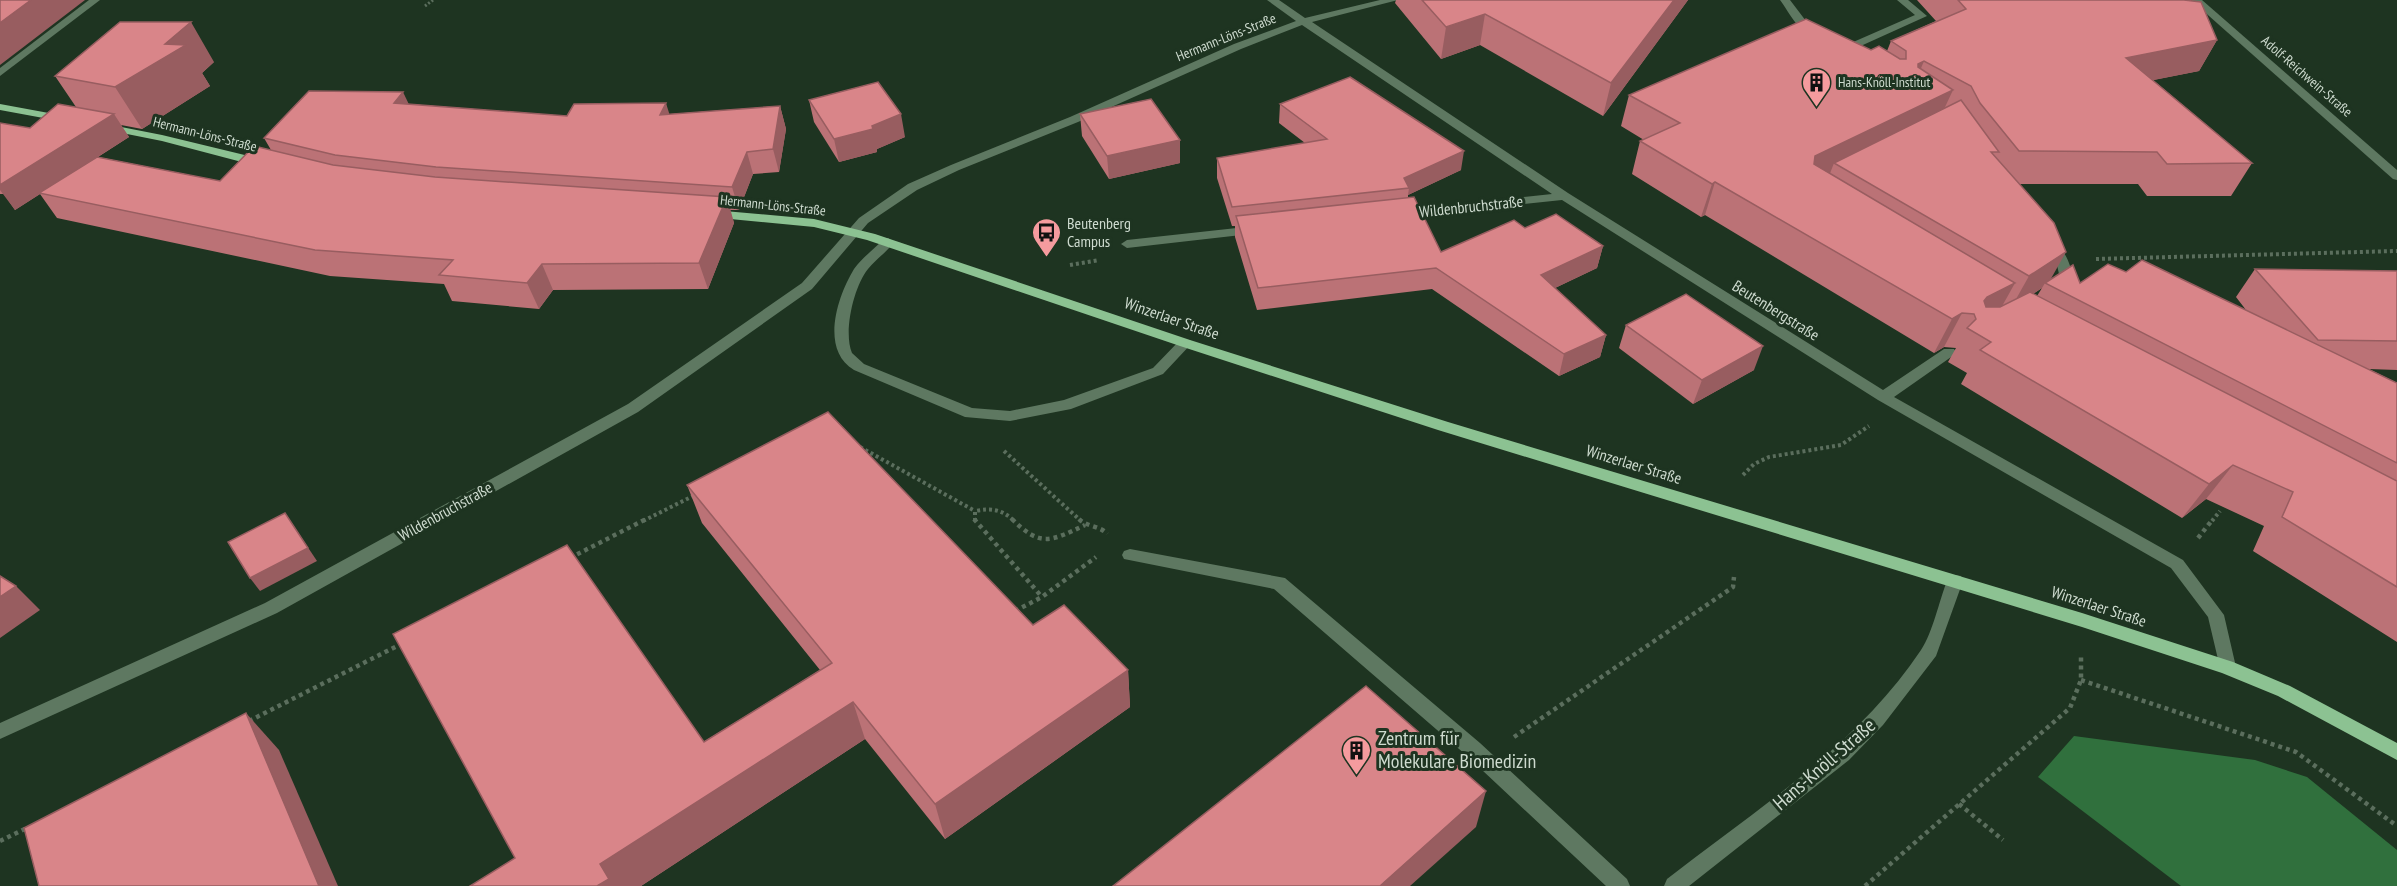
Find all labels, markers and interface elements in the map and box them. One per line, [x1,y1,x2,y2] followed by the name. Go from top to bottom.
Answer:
[1173,9,1279,65] street label: Hermann-Löns-Straße
[2258,32,2356,121] street label: Adolf-Reichwein-Straße
[1801,66,1833,108] building icon: Hans-Knöll-Institut
[1838,73,1930,91] place label: Hans-Knöll-Institut
[151,112,259,156] street label: Hermann-Löns-Straße
[719,190,827,220] street label: Hermann-Löns-Straße
[1418,191,1524,221] street label: Wildenbruchstraße
[1067,213,1131,251] place label: Beutenberg Campus
[1030,216,1062,258] bus stop icon: Beutenberg Campus
[1729,275,1823,345] street label: Beutenbergstraße
[1122,292,1222,344] street label: Winzerlaer Straße
[1584,440,1684,488] street label: Winzerlaer Straße
[394,477,496,545] street label: Wildenbruchstraße
[2049,581,2149,631] street label: Winzerlaer Straße
[1767,712,1881,816] street label: Hans-Knöll-Straße
[1378,725,1536,774] place label: Zentrum für Molekulare Biomedizin
[1341,734,1373,776] building icon: Zentrum für Molekulare Biomedizin

